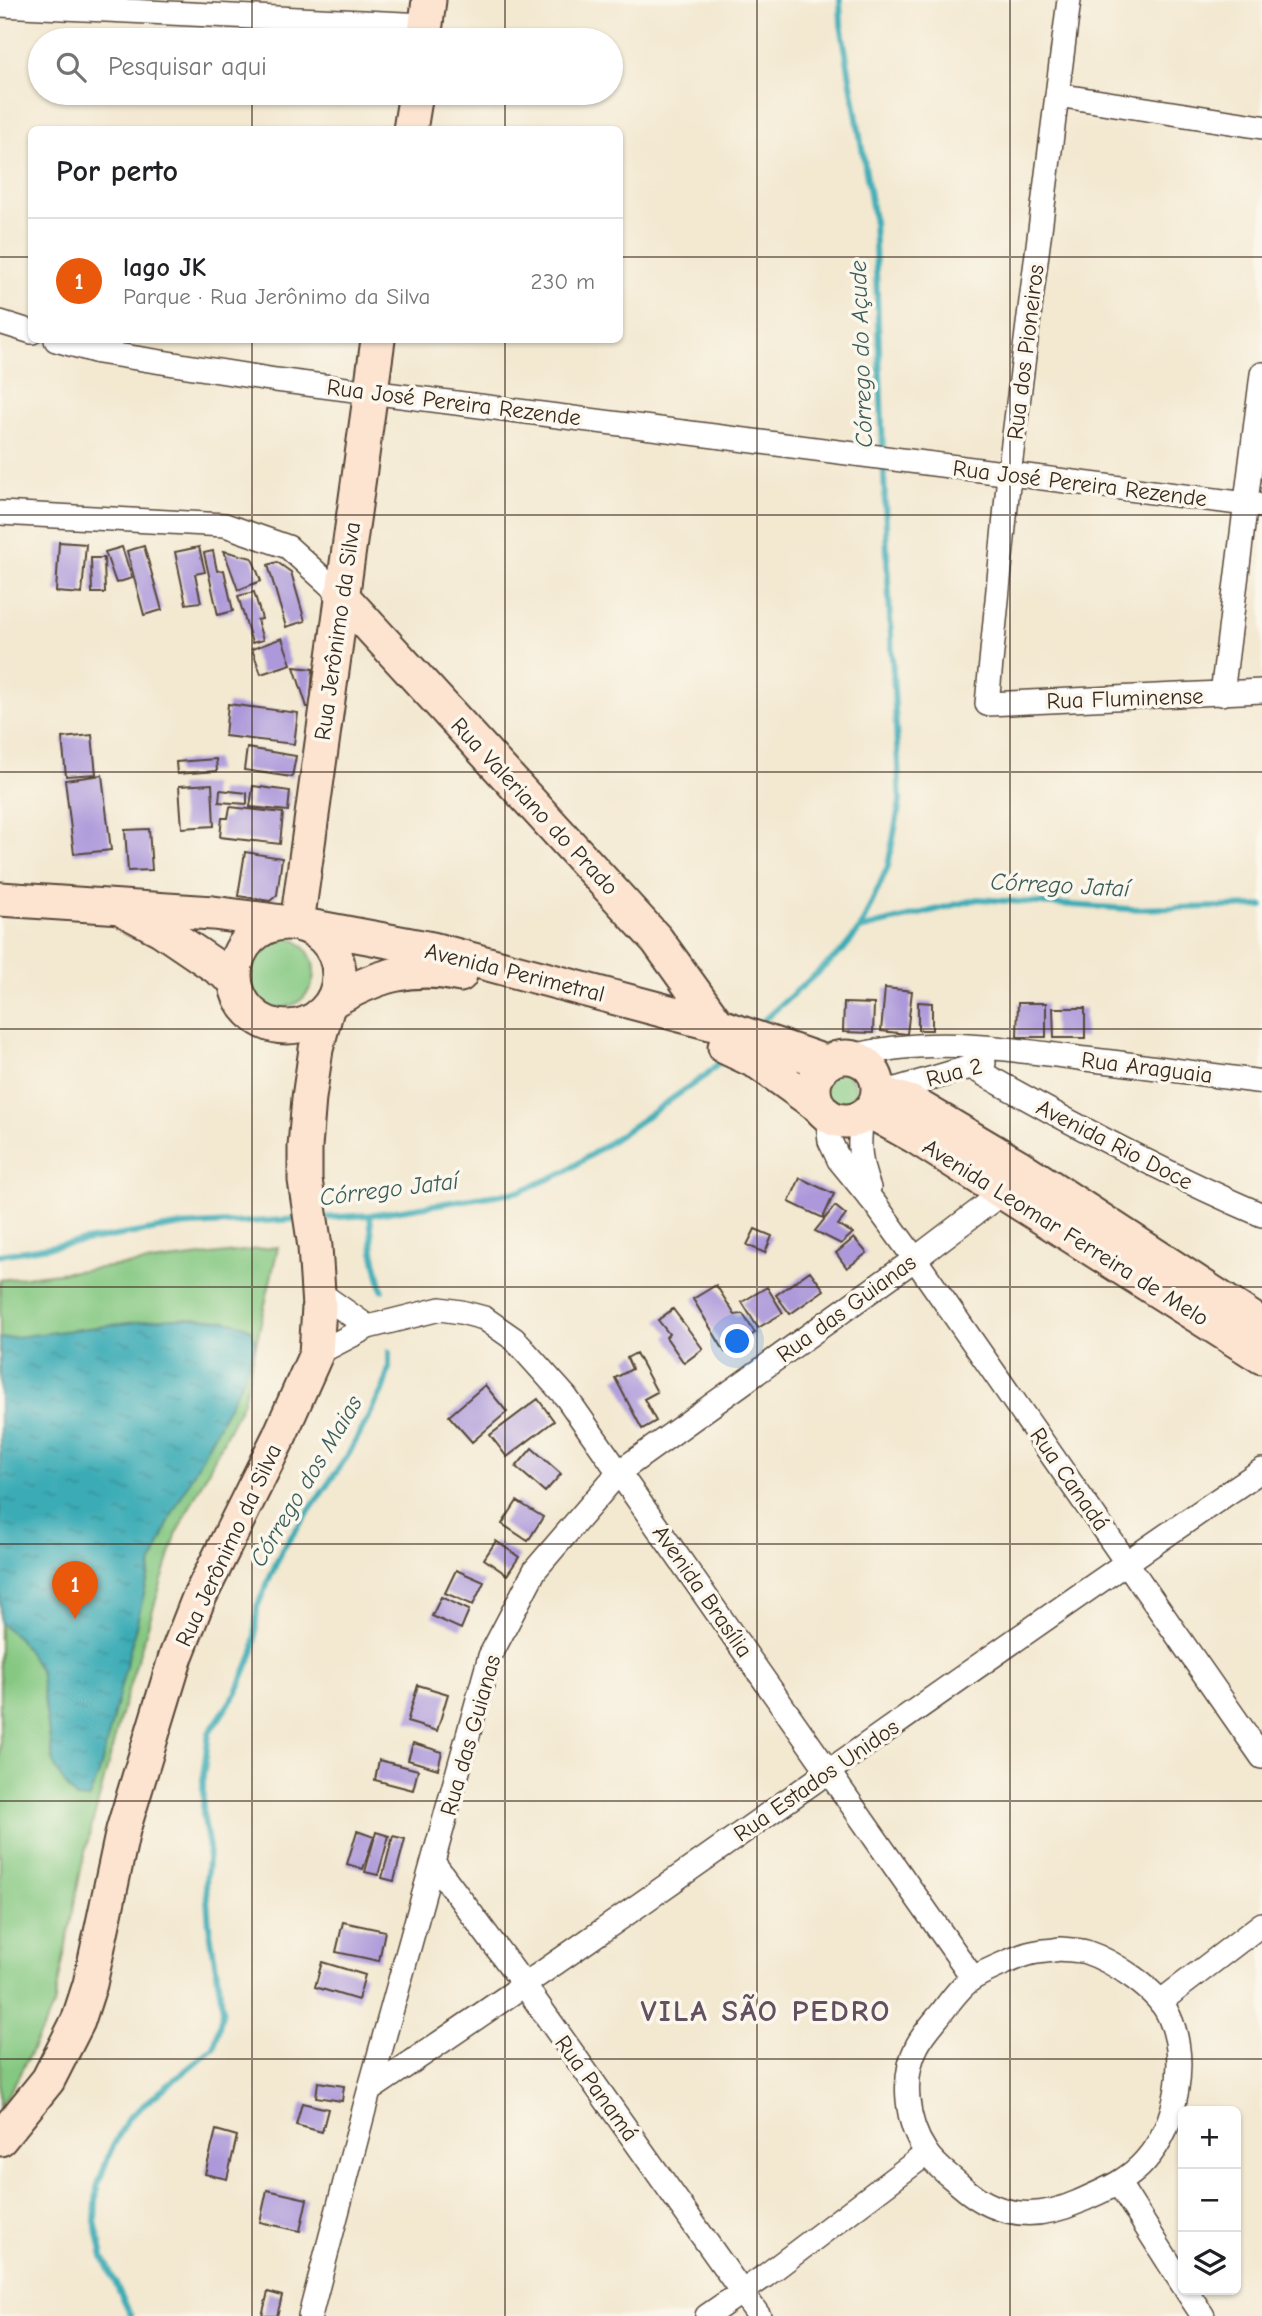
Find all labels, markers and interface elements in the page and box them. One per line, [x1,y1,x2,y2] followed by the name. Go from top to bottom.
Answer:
[28,28,623,105] search box
[52,48,90,86] icon: search
[108,52,267,82] text: Pesquisar aqui
[56,154,178,189] text: Por perto
[123,253,206,283] text: lago JK
[844,260,878,448] water label: Córrego do Açude
[1001,263,1050,441] street label: Rua dos Pioneiros
[74,268,84,295] text: 1
[531,268,595,295] text: 230 m
[123,283,430,310] text: Parque · Rua Jerônimo da Silva
[325,374,582,431] street label: Rua José Pereira Rezende
[951,455,1208,512] street label: Rua José Pereira Rezende
[309,520,366,742] street label: Rua Jerônimo da Silva
[1046,682,1204,715] street label: Rua Fluminense
[445,712,624,901] street label: Rua Valeriano do Prado
[990,867,1133,903] water label: Córrego Jataí
[422,937,608,1008] street label: Avenida Perimetral
[1080,1046,1214,1089] street label: Rua Araguaia
[923,1052,985,1093] street label: Rua 2
[1032,1093,1197,1195] street label: Avenida Rio Doce
[918,1133,1214,1332] street label: Avenida Leomar Ferreira de Melo
[318,1166,462,1211] water label: Córrego Jataí
[771,1249,921,1368] street label: Rua das Guianas
[720,1324,754,1358] your location
[244,1390,368,1572] water label: Córrego dos Maias
[1024,1423,1115,1536] street label: Rua Canadá
[170,1440,287,1651] street label: Rua Jerônimo da Silva
[647,1520,758,1663] street label: Avenida Brasília
[52,1561,98,1619] pin: 1
[435,1652,506,1819] street label: Rua das Guianas
[729,1713,904,1847] street label: Rua Estados Unidos
[641,1994,891,2029] district label: VILA SÃO PEDRO
[549,2030,644,2147] street label: Rua Panamá
[1178,2106,1241,2295] map controls
[1178,2106,1241,2169] button: +
[1178,2169,1241,2232] button: −
[1178,2232,1241,2295] button: layers

